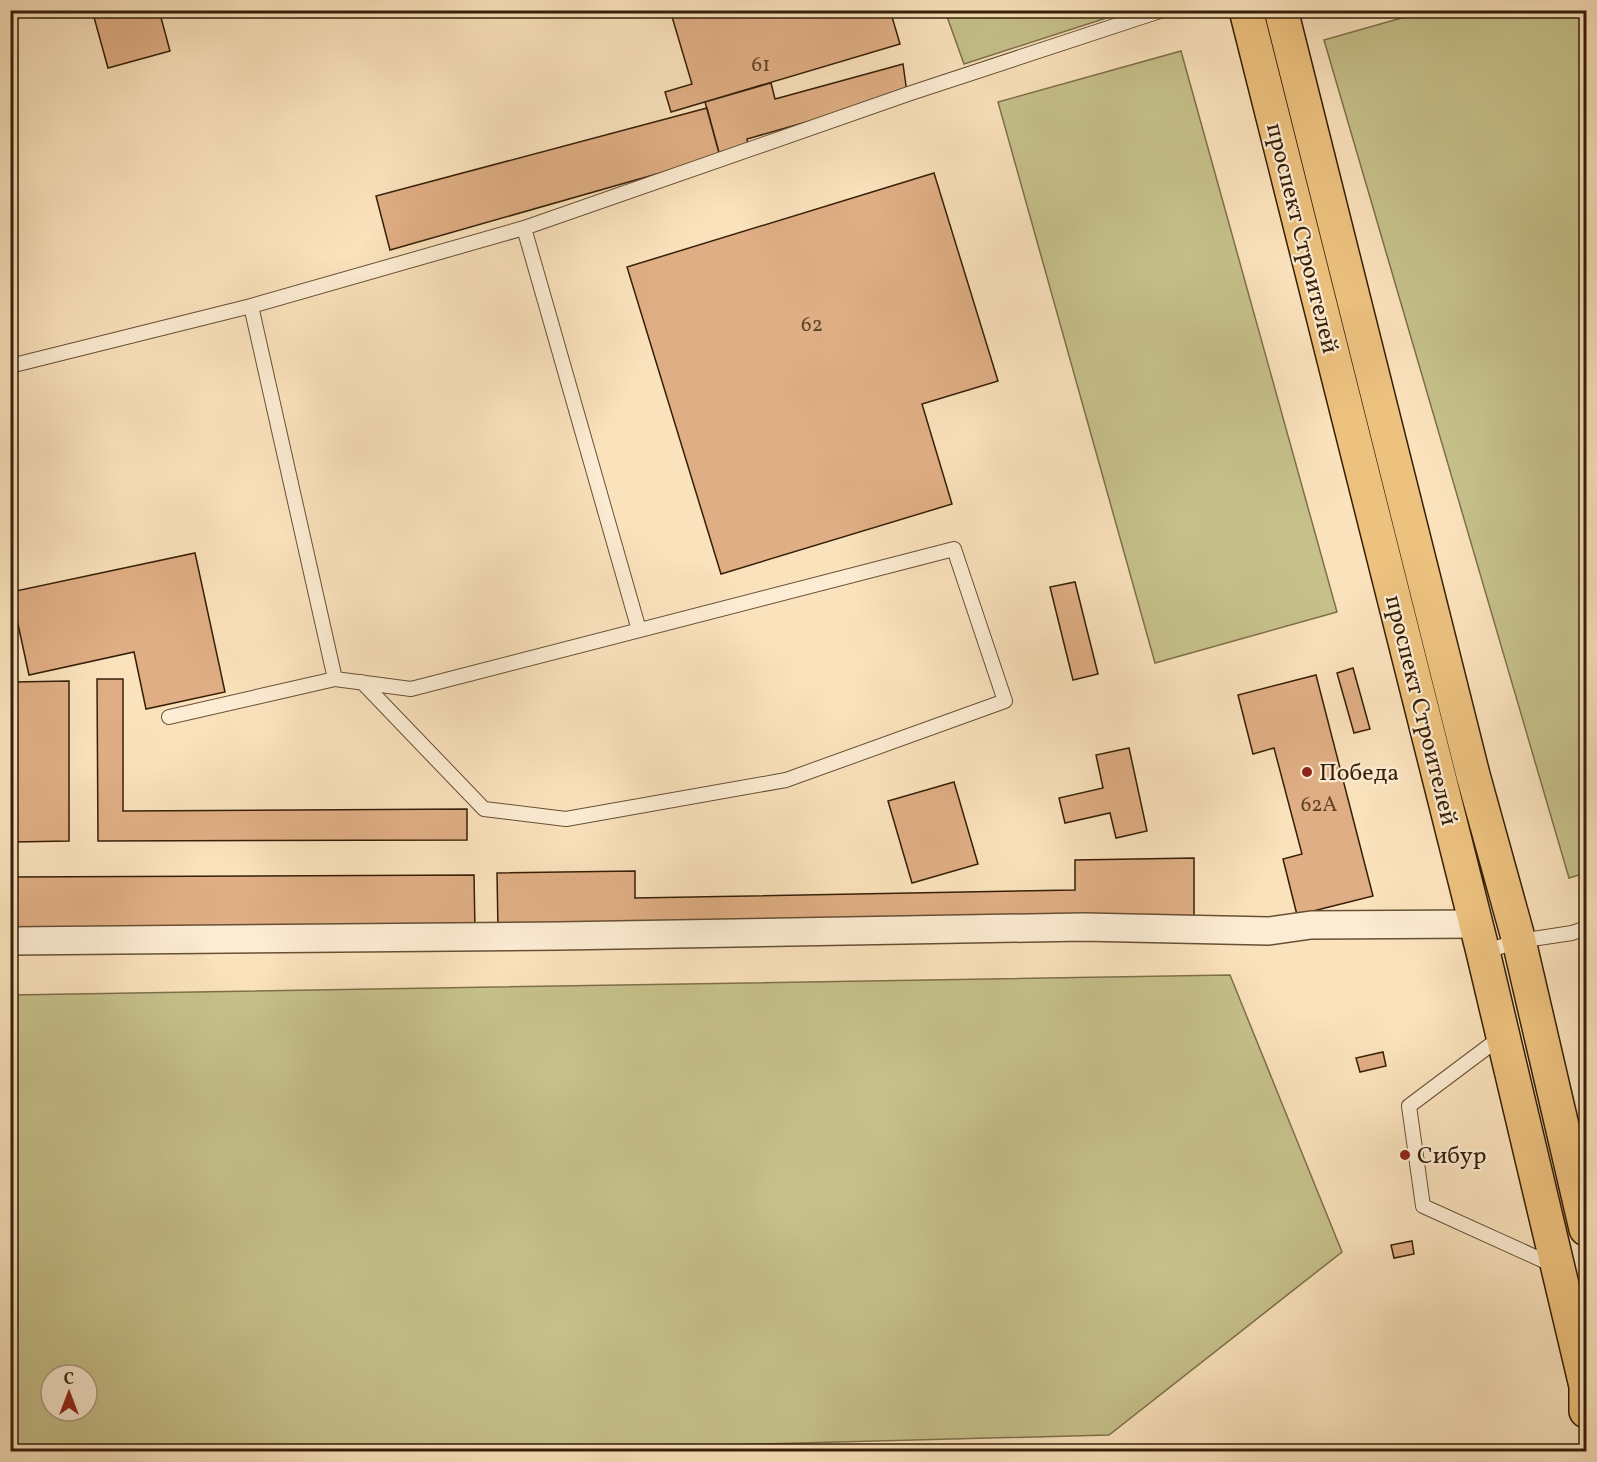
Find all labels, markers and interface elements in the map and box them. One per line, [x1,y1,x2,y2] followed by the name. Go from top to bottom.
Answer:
[752,51,770,80] house number: 61
[1256,120,1346,357] street label: проспект Строителей
[801,311,823,340] house number: 62
[1375,592,1465,829] street label: проспект Строителей
[1319,757,1399,791] place label: Победа
[1300,765,1314,779] marker: Победа
[1301,791,1338,820] house number: 62А
[1417,1140,1486,1174] place label: Сибур
[1398,1148,1412,1162] marker: Сибур
[39,1363,99,1423] north arrow
[64,1369,74,1391] text: С

